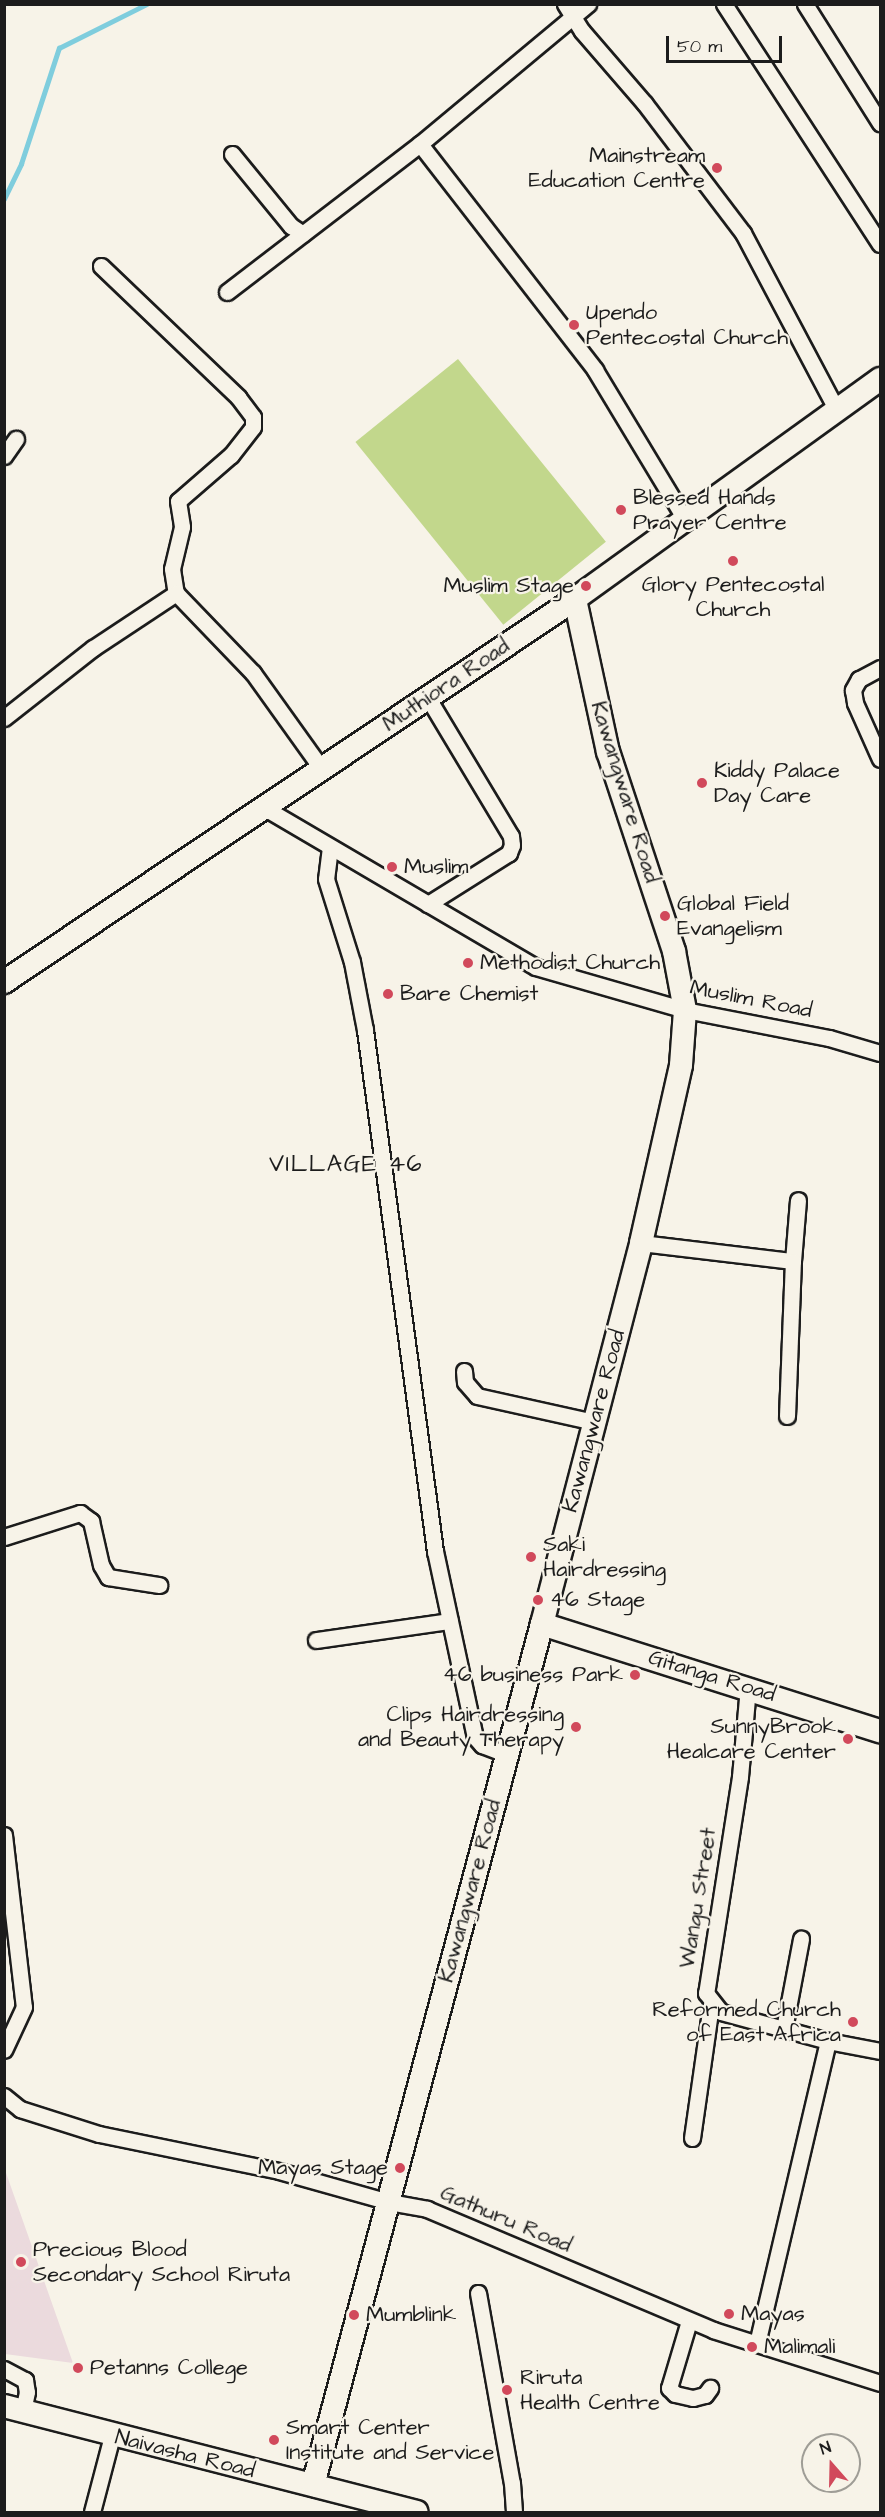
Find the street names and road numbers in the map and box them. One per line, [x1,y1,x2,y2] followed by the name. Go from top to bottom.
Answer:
[377,633,515,737] street label: Muthiora Road
[585,698,665,886] street label: Kawangware Road
[688,974,814,1024] street label: Muslim Road
[557,1327,631,1515] street label: Kawangware Road
[645,1644,779,1708] street label: Gitanga Road
[433,1797,507,1985] street label: Kawangware Road
[674,1826,722,1970] street label: Wangu Street
[436,2179,576,2259] street label: Gathuru Road
[112,2424,258,2484] street label: Naivasha Road

